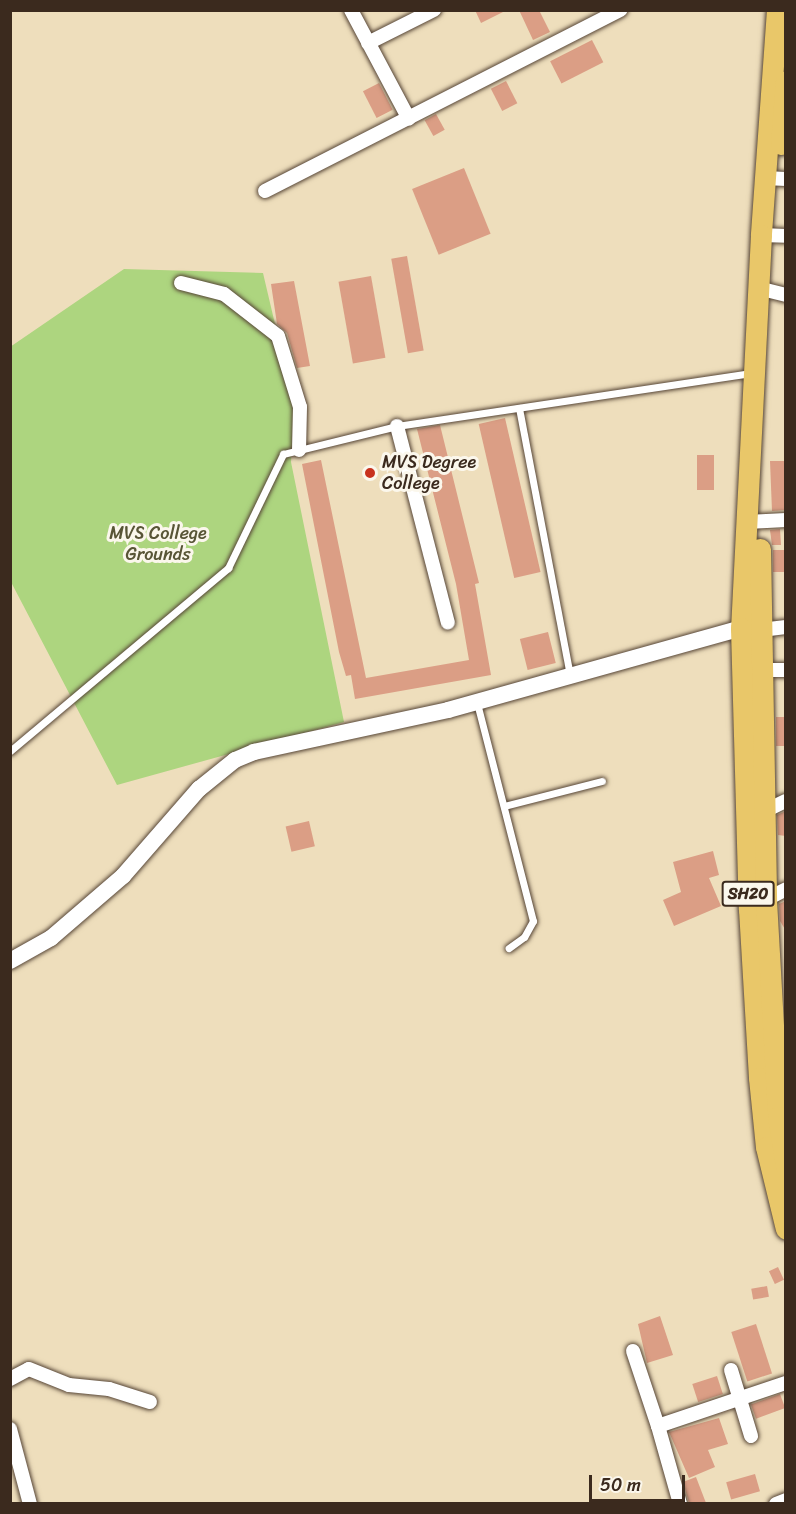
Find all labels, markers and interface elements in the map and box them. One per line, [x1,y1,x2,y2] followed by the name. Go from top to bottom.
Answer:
[382,452,476,494] place label: MVS Degree College
[363,466,377,480] marker: MVS Degree College
[109,523,207,566] park label: MVS College Grounds
[721,881,775,907] road number: SH20
[592,1463,688,1501] scale bar
[600,1469,641,1501] text: 50 m

